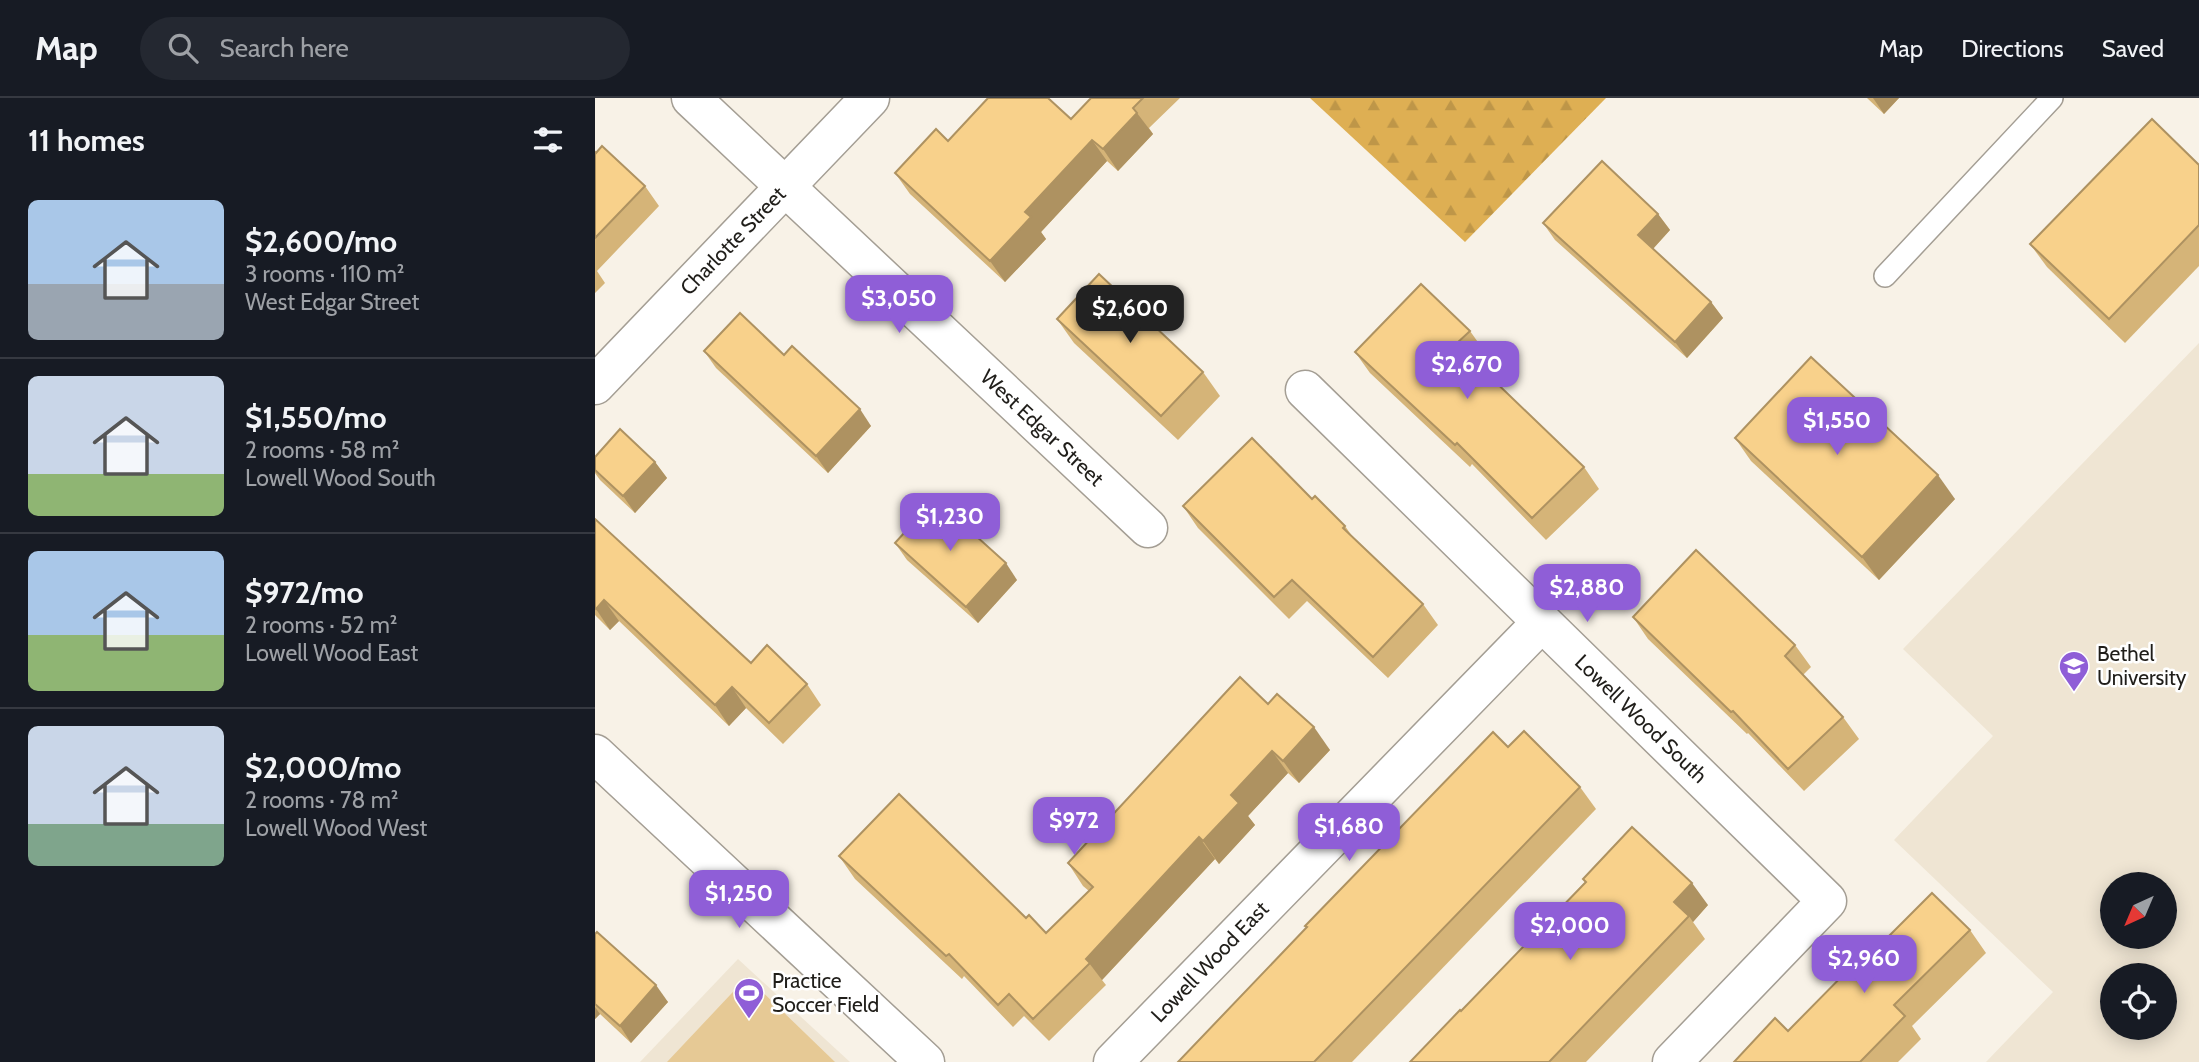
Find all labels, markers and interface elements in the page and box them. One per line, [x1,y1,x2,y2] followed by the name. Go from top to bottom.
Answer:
[140,17,630,80] search box
[35,28,98,68] text: Map
[164,29,202,67] icon: search
[220,32,349,64] text: Search here
[1879,34,1923,63] text: Map
[1961,34,2064,63] text: Directions
[2102,34,2164,63] text: Saved
[529,121,567,159] icon: filters
[28,122,145,159] text: 11 homes
[675,181,791,300] street label: Charlotte Street
[245,223,397,260] text: $2,600/mo
[84,228,168,312] icon: home
[245,260,404,288] text: 3 rooms · 110 m²
[842,275,956,335] pin: $3,050
[861,284,937,312] text: $3,050
[1073,286,1187,345] pin: $2,600
[245,288,419,316] text: West Edgar Street
[1092,294,1168,322] text: $2,600
[1410,342,1524,401] pin: $2,670
[1431,350,1503,378] text: $2,670
[976,364,1109,491] street label: West Edgar Street
[1780,398,1894,457] pin: $1,550
[245,399,387,436] text: $1,550/mo
[84,404,168,488] icon: home
[1803,406,1871,434] text: $1,550
[245,436,399,464] text: 2 rooms · 58 m²
[245,464,436,492] text: Lowell Wood South
[893,494,1007,553] pin: $1,230
[916,502,984,530] text: $1,230
[1530,564,1644,624] pin: $2,880
[1550,573,1624,601] text: $2,880
[245,574,364,611] text: $972/mo
[84,579,168,663] icon: home
[245,611,398,639] text: 2 rooms · 52 m²
[245,639,418,667] text: Lowell Wood East
[2097,641,2187,690] place label: Bethel University
[1570,649,1713,788] street label: Lowell Wood South
[2057,649,2091,693] school or university icon: Bethel University
[245,749,401,786] text: $2,000/mo
[84,754,168,838] icon: home
[245,786,399,814] text: 2 rooms · 78 m²
[1033,798,1115,857] pin: $972
[1292,804,1406,863] pin: $1,680
[1049,806,1099,834] text: $972
[1314,812,1384,840] text: $1,680
[245,814,427,842] text: Lowell Wood West
[682,870,796,930] pin: $1,250
[2100,872,2177,948] north arrow
[2100,872,2177,1040] map controls
[705,879,773,907] text: $1,250
[1146,896,1274,1027] street label: Lowell Wood East
[1513,902,1627,962] pin: $2,000
[1530,911,1610,939] text: $2,000
[1807,936,1921,995] pin: $2,960
[1828,944,1900,972] text: $2,960
[2100,963,2177,1040] button: locate
[772,968,879,1017] place label: Practice Soccer Field
[732,976,766,1020] sports icon: Practice Soccer Field

